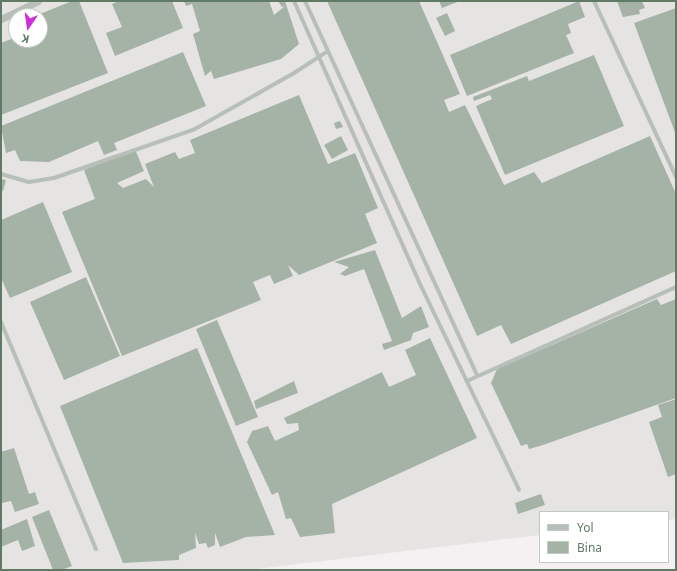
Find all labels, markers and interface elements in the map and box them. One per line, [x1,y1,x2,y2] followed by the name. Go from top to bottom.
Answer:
[8,8,48,48] north arrow
[20,31,31,47] text: K
[539,511,669,563] legend
[577,519,594,536] text: Yol
[577,539,602,556] text: Bina

